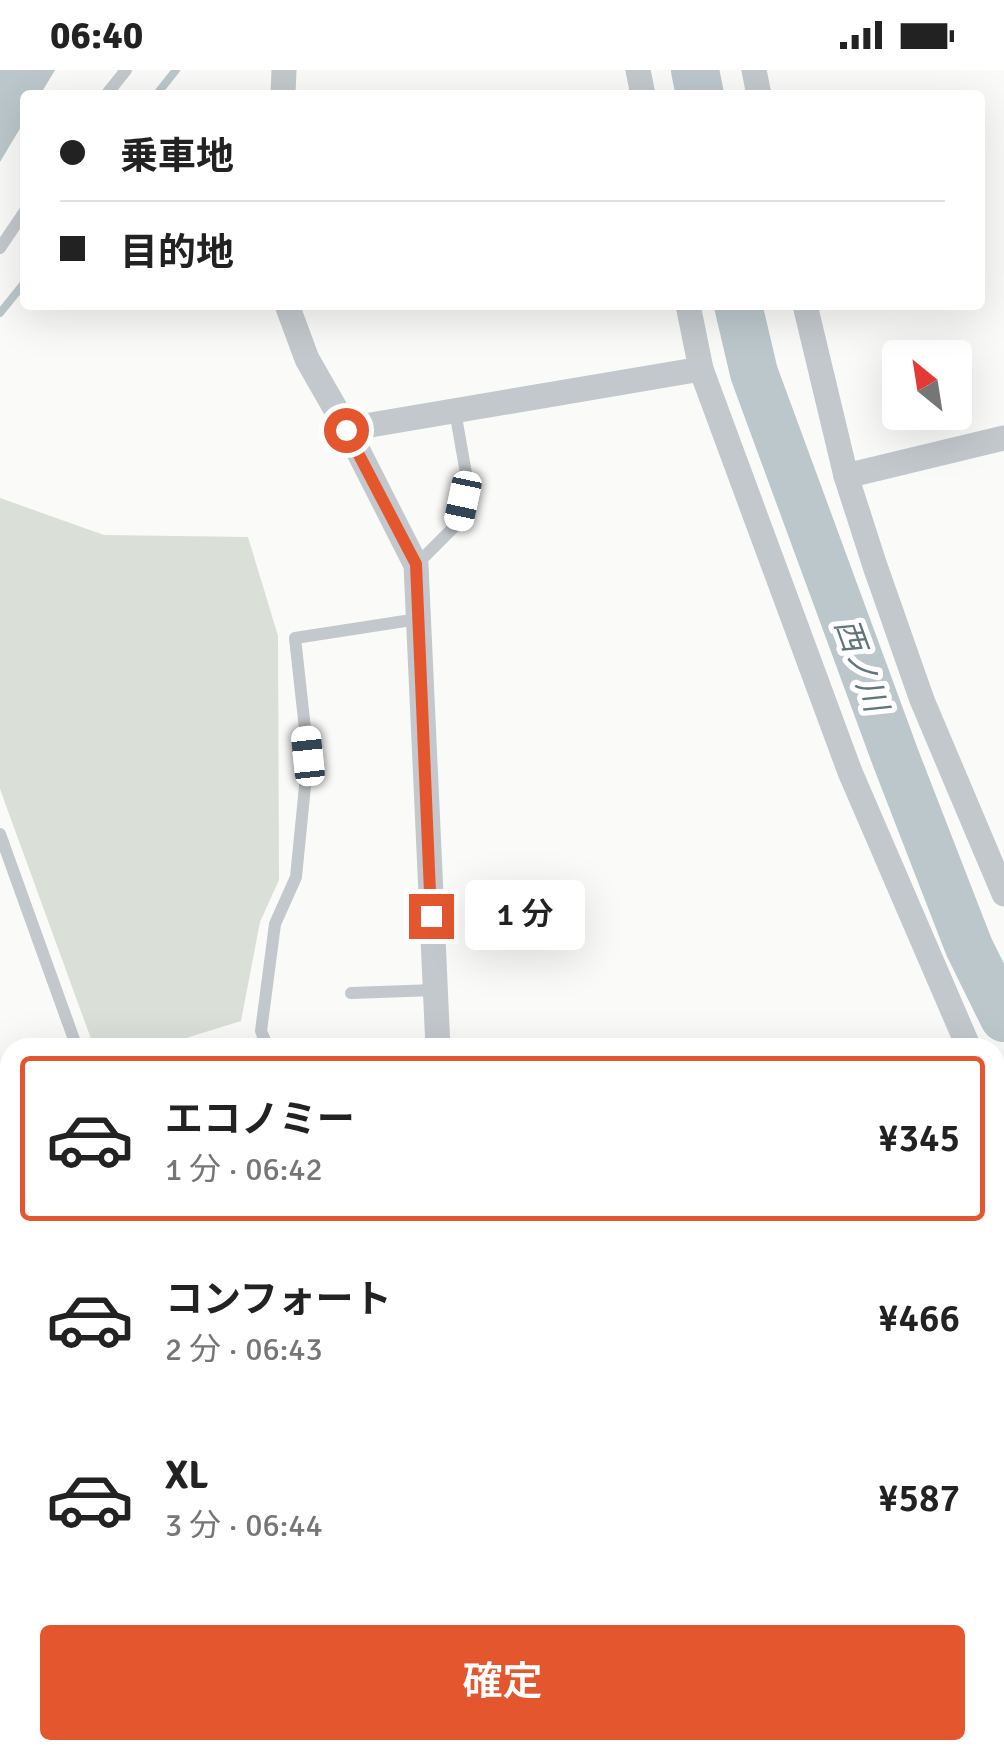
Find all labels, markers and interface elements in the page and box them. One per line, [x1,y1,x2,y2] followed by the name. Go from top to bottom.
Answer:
[50,12,143,59] text: 06:40
[120,133,234,180] text: 乗車地
[120,229,234,276] text: 目的地
[882,340,972,430] north arrow
[882,340,972,430] map controls
[324,408,369,453] route start
[442,469,484,533] car
[826,613,897,720] water label: 西ノ川
[290,725,326,787] car
[466,881,586,951] callout: 1 分
[409,894,454,939] route end
[497,895,553,934] text: 1 分
[45,1094,135,1184] icon: car
[165,1096,355,1143] text: エコノミー
[878,1115,960,1162] text: ¥345
[165,1150,323,1189] text: 1 分 · 06:42
[45,1274,135,1364] icon: car
[165,1276,392,1323] text: コンフォート
[878,1295,960,1342] text: ¥466
[165,1330,323,1369] text: 2 分 · 06:43
[165,1452,208,1499] text: XL
[45,1454,135,1544] icon: car
[878,1475,960,1522] text: ¥587
[165,1506,323,1545] text: 3 分 · 06:44
[40,1625,965,1740] button: 確定

